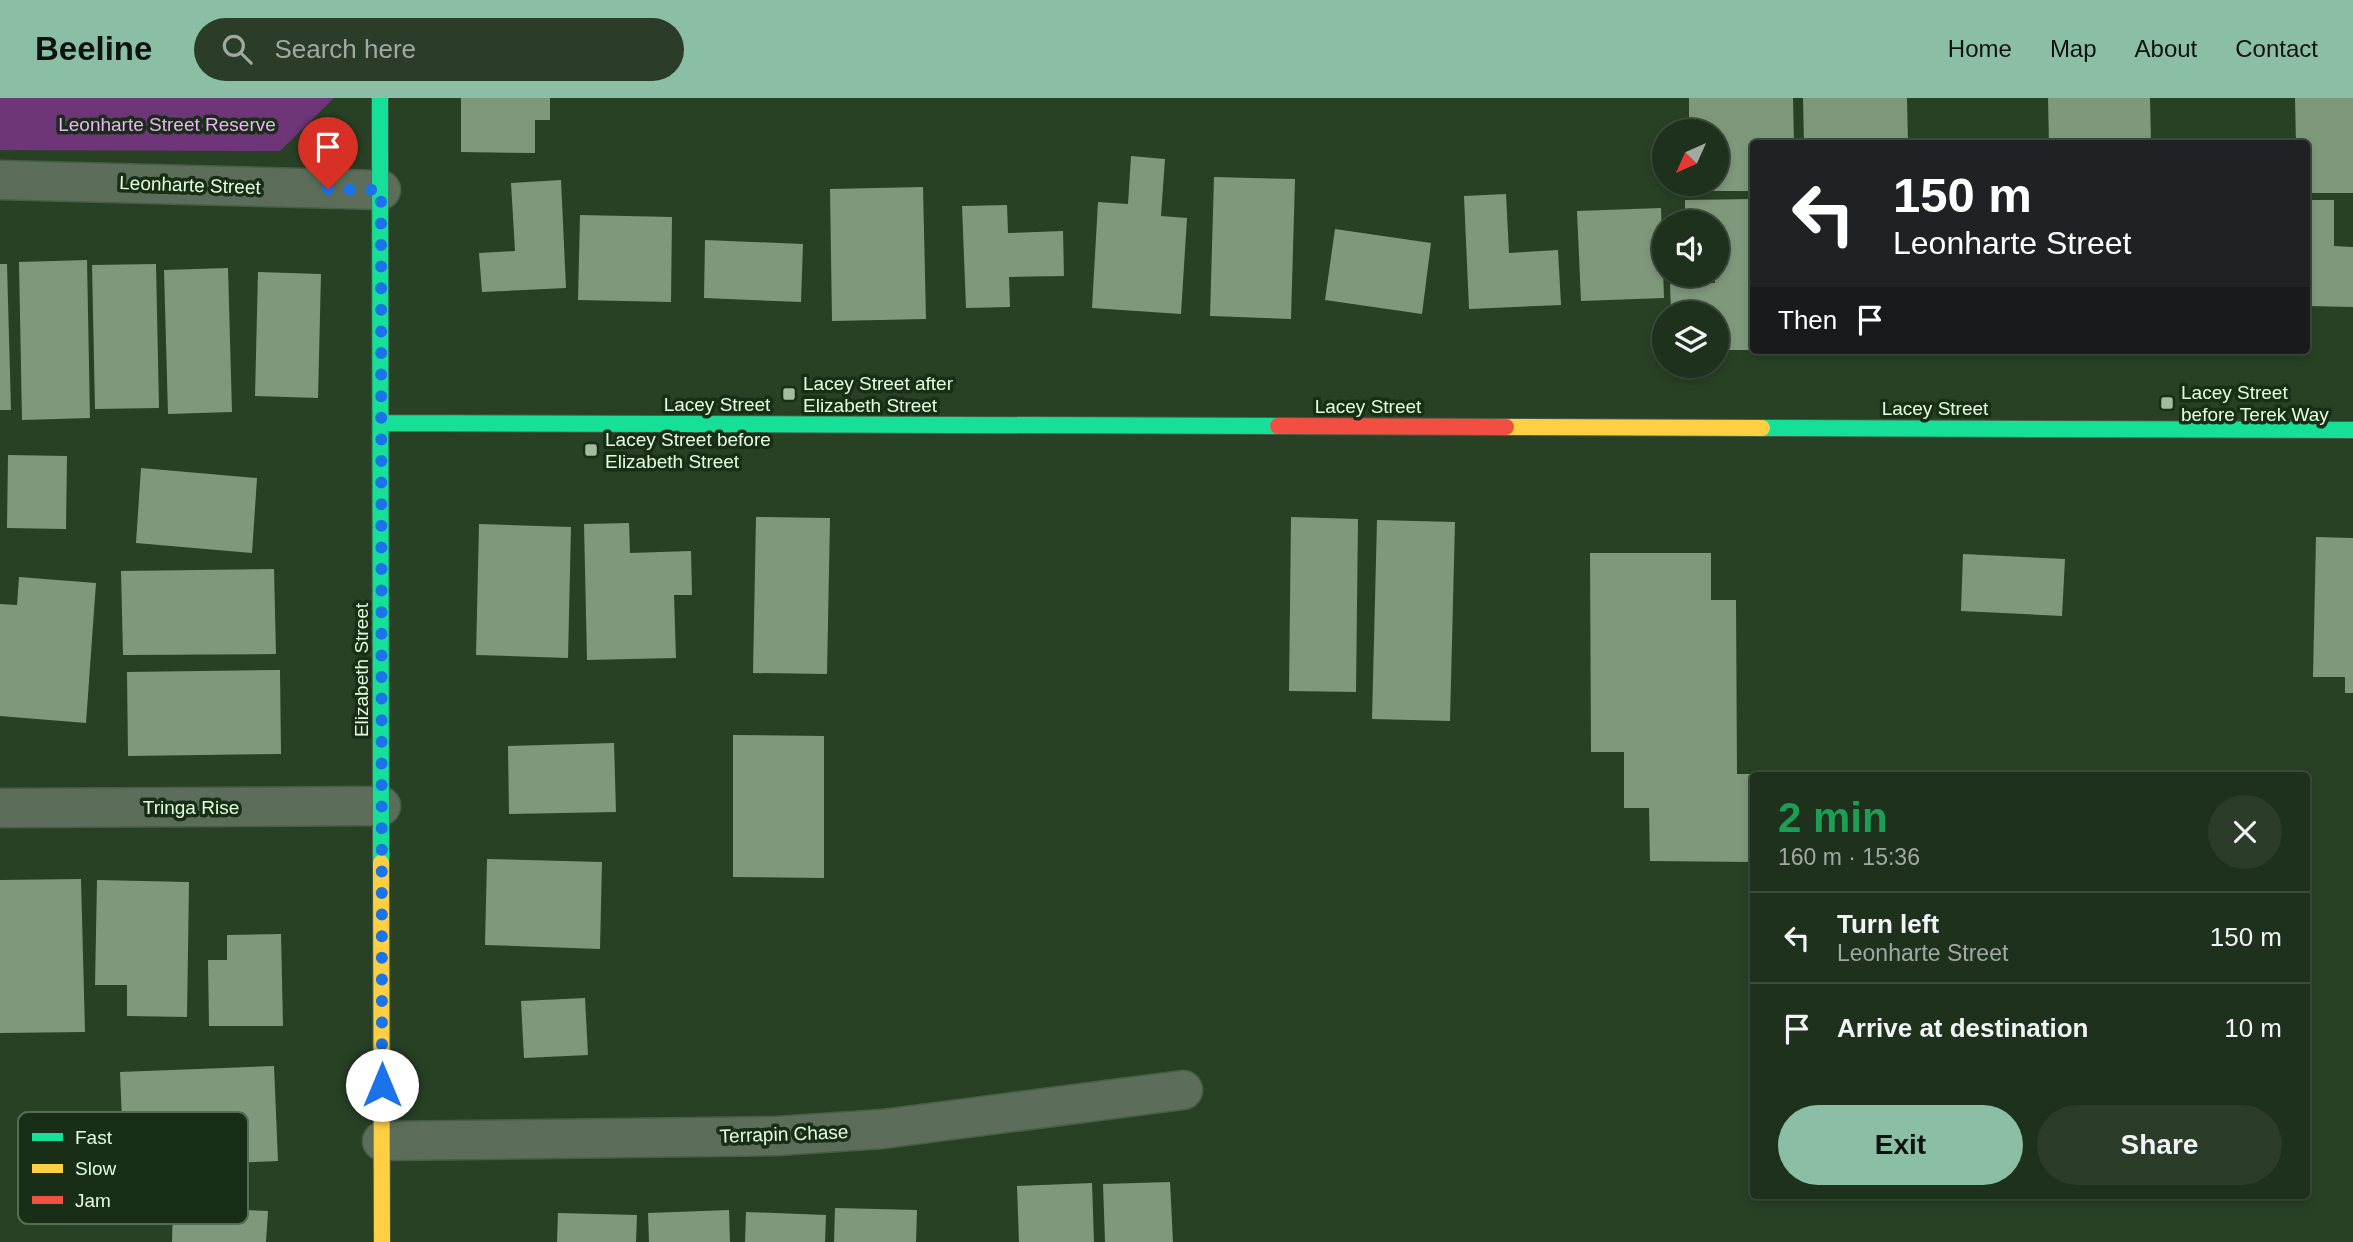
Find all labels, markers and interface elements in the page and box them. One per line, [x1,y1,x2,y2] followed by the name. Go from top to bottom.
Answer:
[194,18,684,81] search box
[35,30,152,67] text: Beeline
[218,30,256,68] icon: search
[274,34,416,64] text: Search here
[1948,35,2012,62] text: Home
[2050,35,2097,62] text: Map
[2135,35,2197,62] text: About
[2235,35,2318,62] text: Contact
[58,114,276,135] park label: Leonharte Street Reserve
[298,117,358,189] pin
[1652,119,1729,196] north arrow
[1652,119,1729,378] map controls
[309,128,347,166] icon: arrive
[1778,168,1869,259] icon: left
[1893,168,2032,222] text: 150 m
[119,172,262,198] street label: Leonharte Street
[1652,210,1729,287] button: sound
[1893,225,2131,261] text: Leonharte Street
[1652,301,1729,378] button: layers
[1851,301,1889,339] icon: arrive
[1778,305,1837,335] text: Then
[803,373,954,416] place label: Lacey Street after Elizabeth Street
[2181,382,2329,425] place label: Lacey Street before Terek Way
[781,386,797,402] marker: Lacey Street after Elizabeth Street
[664,394,771,415] street label: Lacey Street
[2159,395,2175,411] marker: Lacey Street before Terek Way
[1315,396,1422,417] street label: Lacey Street
[1882,398,1989,419] street label: Lacey Street
[605,429,771,472] place label: Lacey Street before Elizabeth Street
[583,442,599,458] marker: Lacey Street before Elizabeth Street
[351,602,372,737] street label: Elizabeth Street
[1778,794,1888,841] text: 2 min
[2208,795,2282,869] button: close
[143,797,239,818] street label: Tringa Rise
[1778,844,1920,870] text: 160 m · 15:36
[1837,909,1939,939] text: Turn left
[1778,919,1816,957] icon: left
[2210,922,2282,952] text: 150 m
[1837,940,2008,966] text: Leonharte Street
[1778,1010,1816,1048] icon: arrive
[1837,1013,2088,1043] text: Arrive at destination
[2224,1013,2282,1043] text: 10 m
[345,1048,419,1122] position arrow
[1778,1105,2023,1185] button: Exit
[2037,1105,2282,1185] button: Share
[18,1112,248,1224] legend
[719,1121,849,1147] street label: Terrapin Chase
[75,1127,113,1148] text: Fast
[75,1158,116,1179] text: Slow
[75,1190,111,1211] text: Jam

